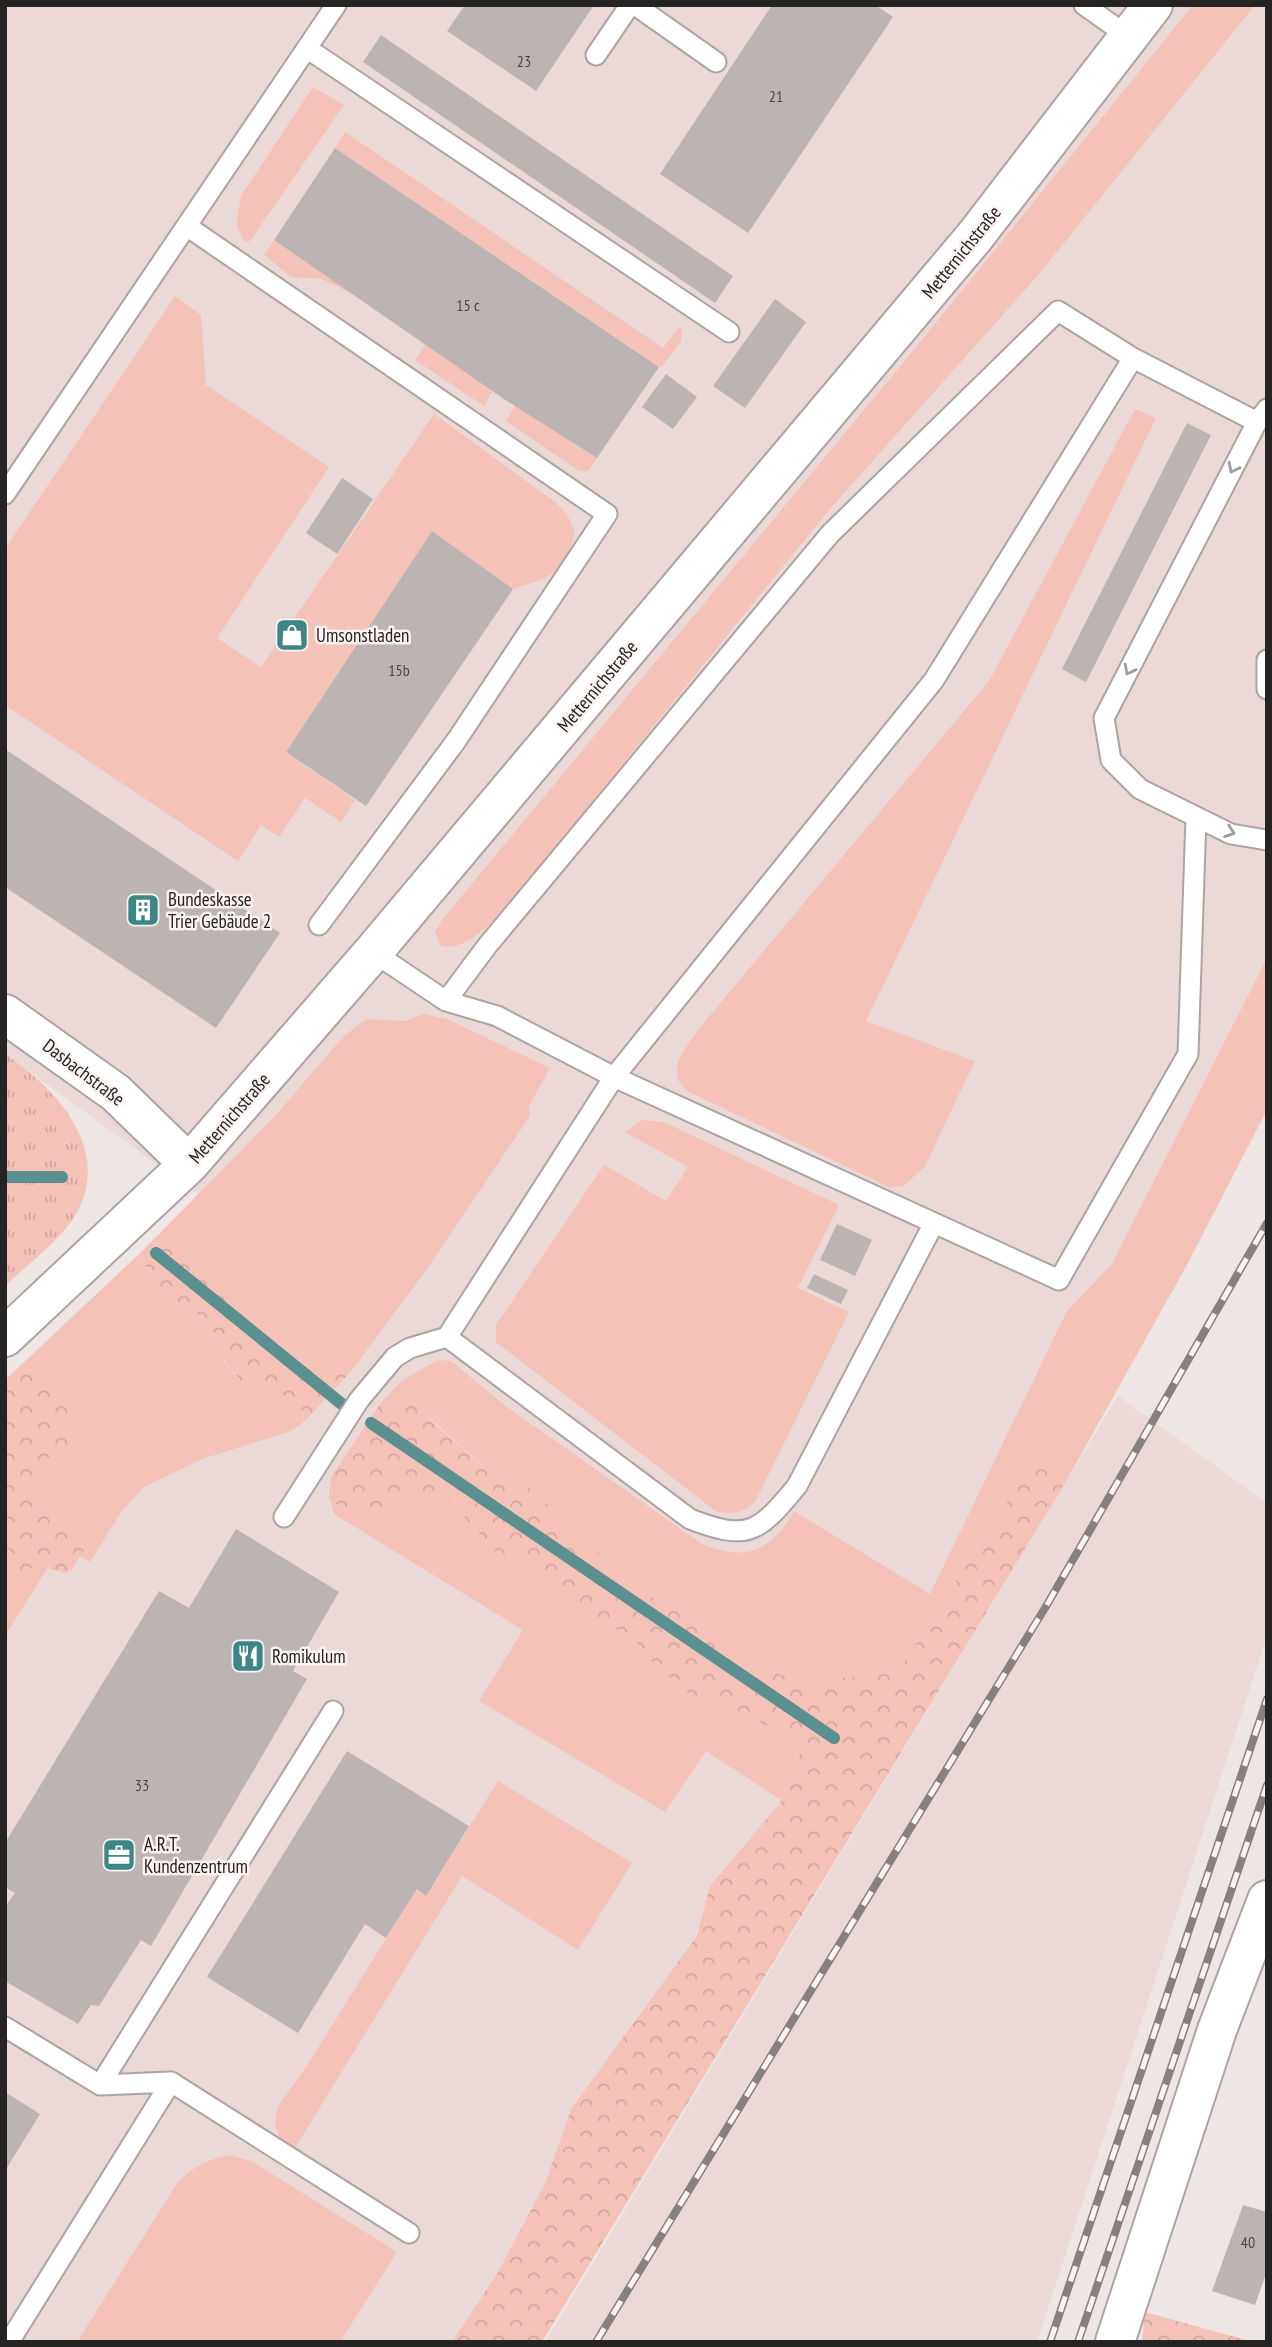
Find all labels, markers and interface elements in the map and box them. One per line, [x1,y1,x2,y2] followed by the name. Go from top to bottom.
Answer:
[517,51,531,71] house number: 23
[769,86,783,106] house number: 21
[916,201,1006,303] street label: Metternichstraße
[456,295,480,315] house number: 15 c
[1228,461,1241,473] one-way arrow
[273,616,311,654] shop icon: Umsonstladen
[316,623,409,647] place label: Umsonstladen
[552,635,642,737] street label: Metternichstraße
[388,660,410,680] house number: 15b
[1124,663,1137,676] one-way arrow
[1224,824,1236,838] one-way arrow
[168,887,271,933] place label: Bundeskasse Trier Gebäude 2
[124,891,162,929] building icon: Bundeskasse Trier Gebäude 2
[38,1033,130,1111] street label: Dasbachstraße
[183,1068,275,1168] street label: Metternichstraße
[229,1637,267,1675] restaurant icon: Romikulum
[272,1644,346,1668] place label: Romikulum
[135,1775,149,1795] house number: 33
[144,1832,248,1878] place label: A.R.T. Kundenzentrum
[100,1836,138,1874] office icon: A.R.T. Kundenzentrum
[1241,2232,1255,2252] house number: 40

